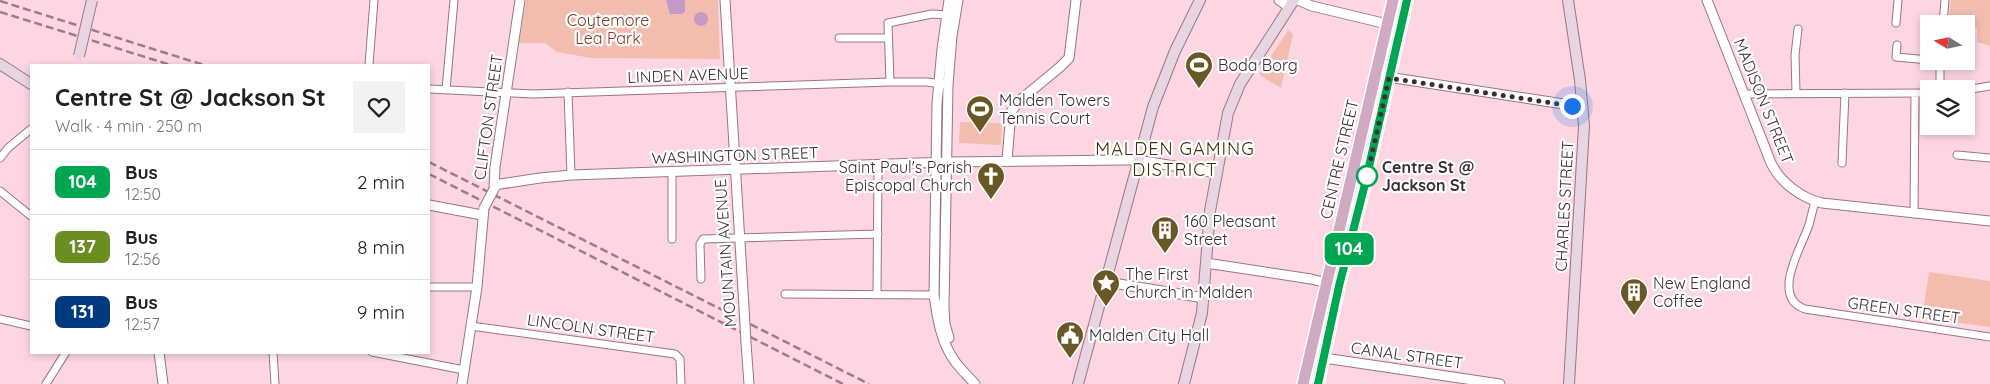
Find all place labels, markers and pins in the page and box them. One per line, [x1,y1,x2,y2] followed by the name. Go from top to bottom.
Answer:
[1184,50,1214,89] sports icon: Boda Borg
[1218,55,1298,75] place label: Boda Borg
[999,90,1110,128] place label: Malden Towers Tennis Court
[965,94,995,133] sports icon: Malden Towers Tennis Court
[839,157,972,195] place label: Saint Paul's Parish Episcopal Church
[1382,157,1474,195] place label: Centre St @ Jackson St
[976,161,1006,200] church icon: Saint Paul's Parish Episcopal Church
[1356,165,1378,187] marker: Centre St @ Jackson St
[1184,211,1276,249] place label: 160 Pleasant Street
[1150,215,1180,254] building icon: 160 Pleasant Street
[1125,264,1253,302] place label: The First Church in Malden
[1091,268,1121,307] place icon: The First Church in Malden
[1653,273,1751,311] place label: New England Coffee
[1619,277,1649,316] building icon: New England Coffee
[1055,320,1085,359] public building icon: Malden City Hall
[1089,325,1209,345] place label: Malden City Hall

